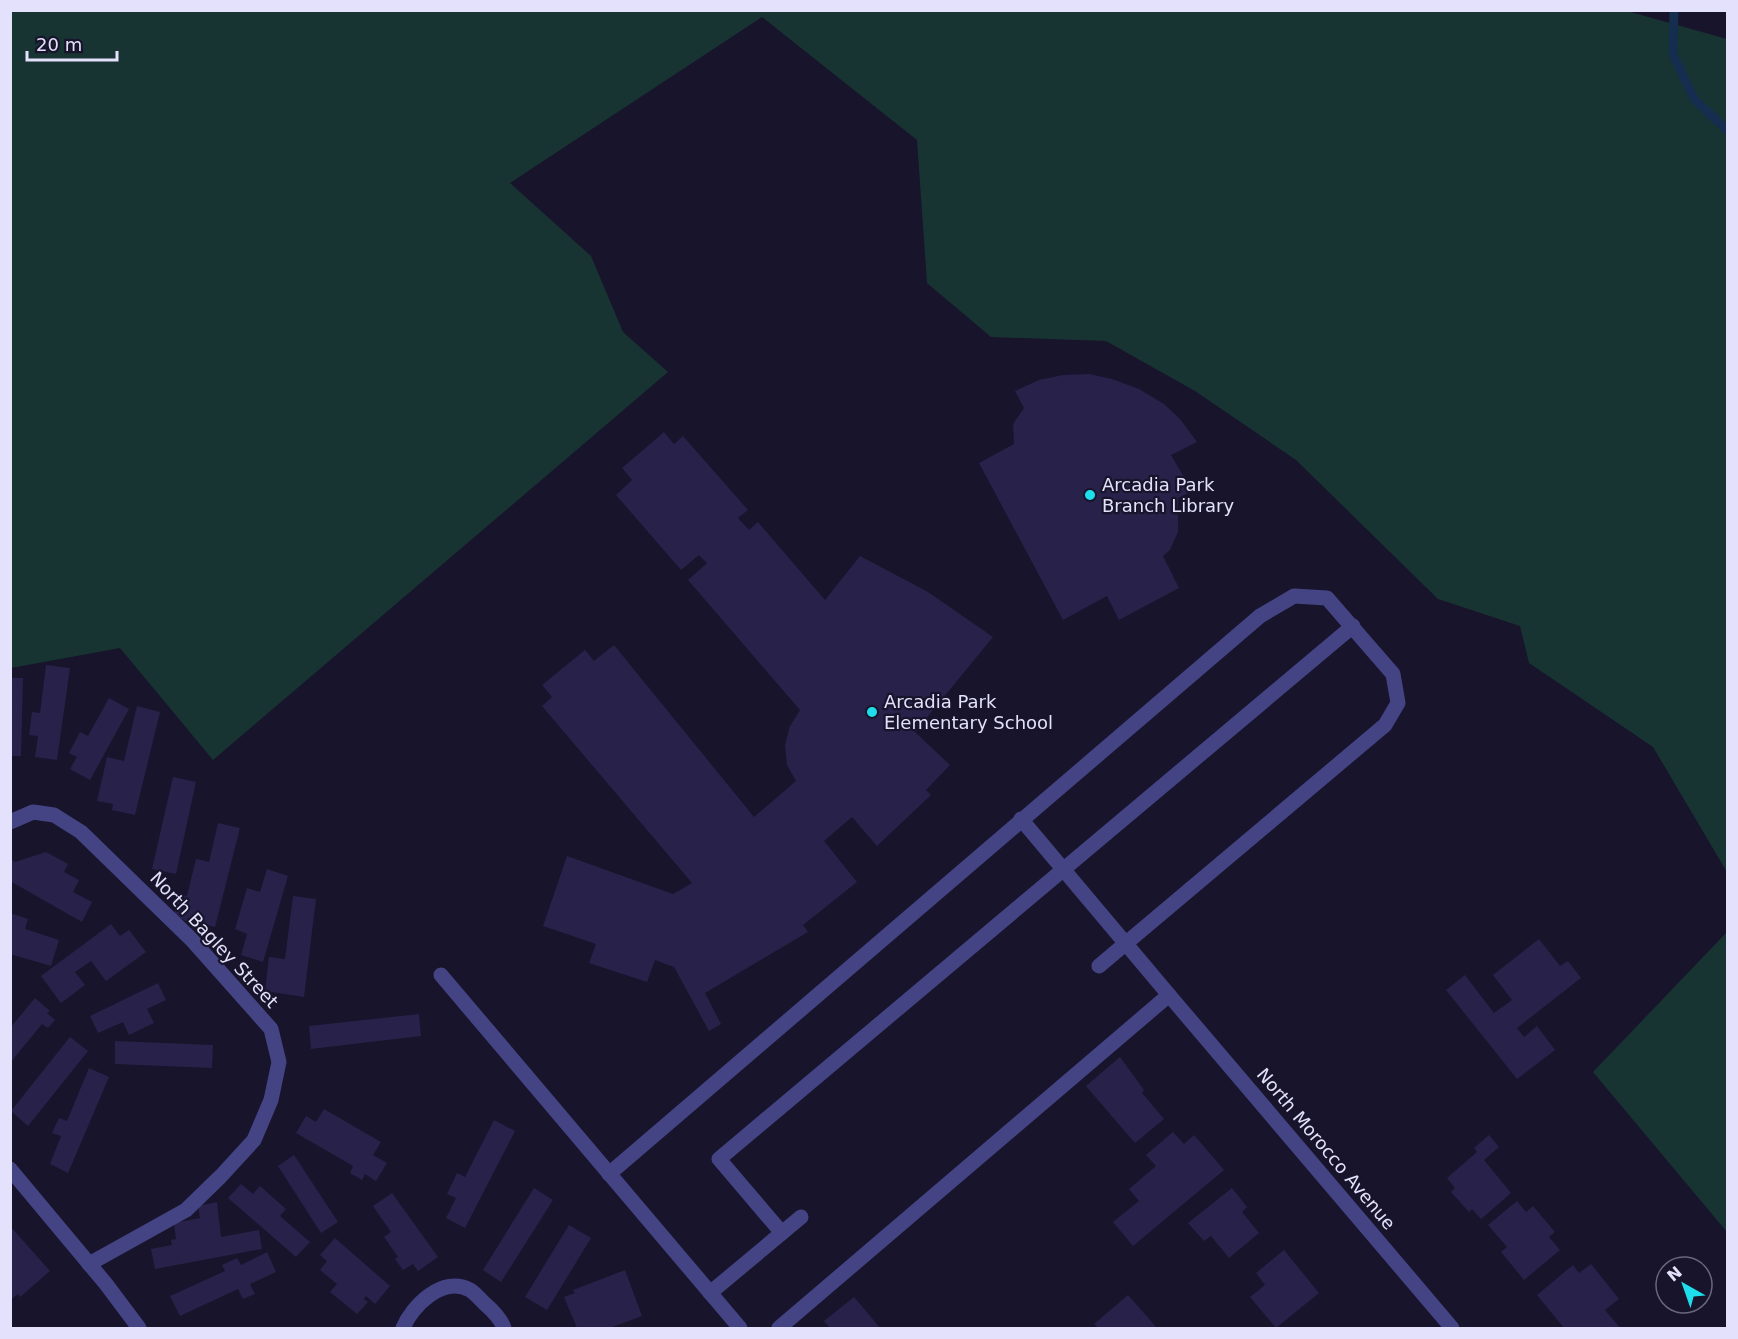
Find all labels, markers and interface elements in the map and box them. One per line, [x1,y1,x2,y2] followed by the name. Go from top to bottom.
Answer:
[27,24,117,62] scale bar
[36,34,82,55] text: 20 m
[1102,474,1235,516] place label: Arcadia Park Branch Library
[1083,488,1097,502] marker: Arcadia Park Branch Library
[884,691,1053,733] place label: Arcadia Park Elementary School
[865,705,879,719] marker: Arcadia Park Elementary School
[146,867,283,1012] street label: North Bagley Street
[1253,1064,1400,1234] street label: North Morocco Avenue
[1654,1255,1714,1315] north arrow
[1663,1262,1686,1285] text: N

